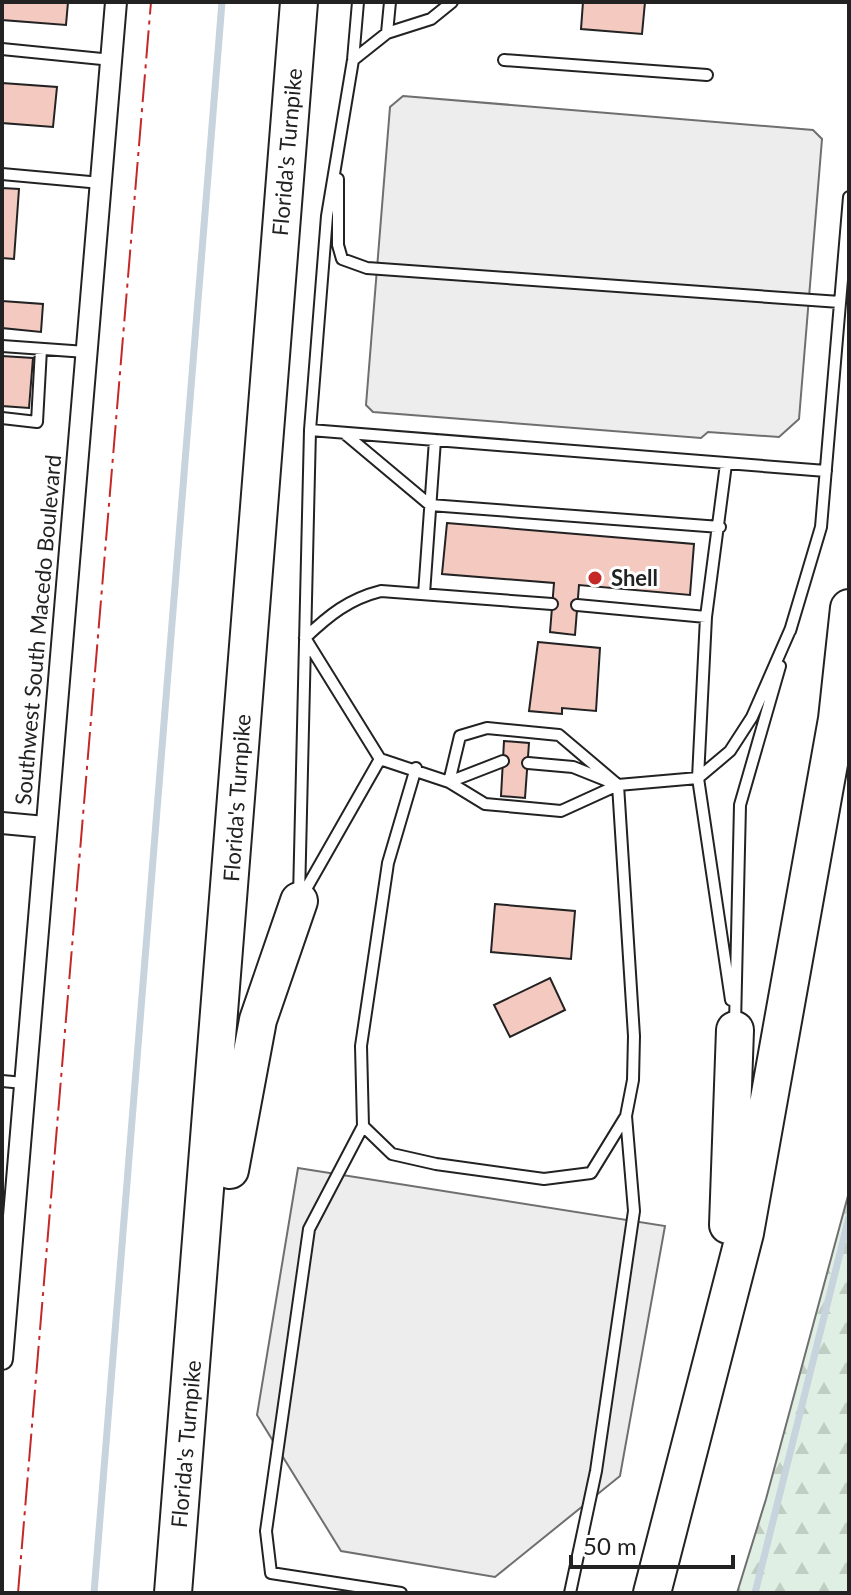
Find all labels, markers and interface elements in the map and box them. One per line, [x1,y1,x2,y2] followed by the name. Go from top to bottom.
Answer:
[266,67,307,237] street label: Florida's Turnpike
[9,454,66,806] street label: Southwest South Macedo Boulevard
[611,564,658,591] place label: Shell
[586,569,604,587] marker: Shell
[217,713,256,883] street label: Florida's Turnpike
[165,1359,206,1529] street label: Florida's Turnpike
[571,1519,733,1569] scale bar
[583,1531,637,1560] text: 50 m

